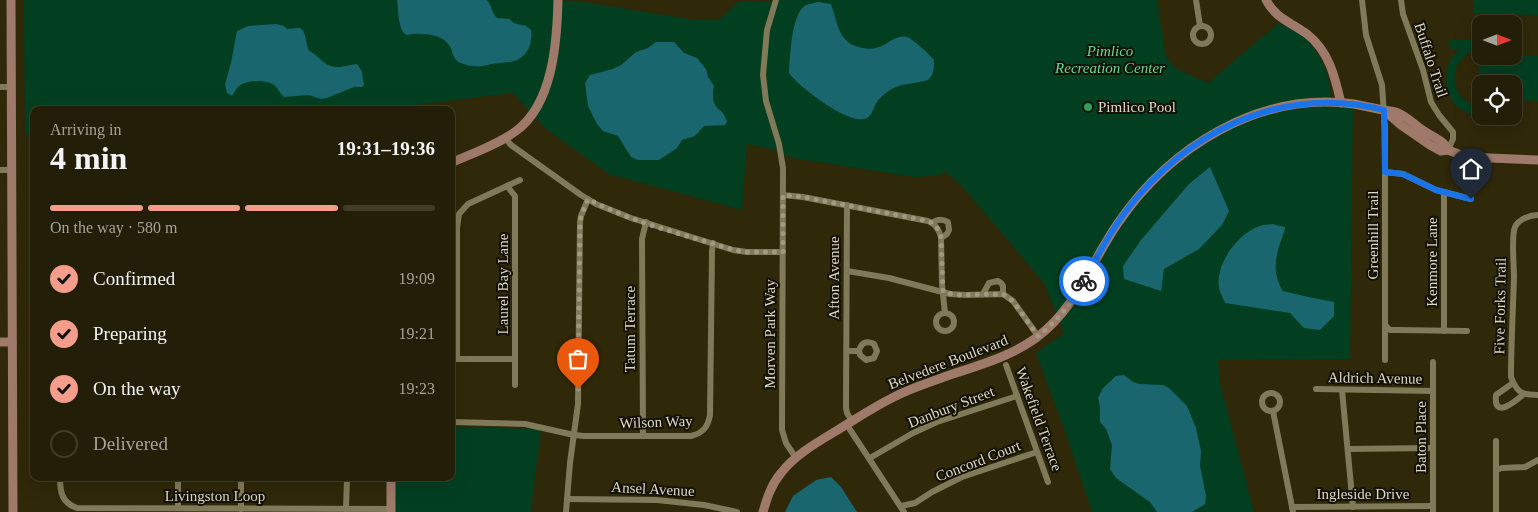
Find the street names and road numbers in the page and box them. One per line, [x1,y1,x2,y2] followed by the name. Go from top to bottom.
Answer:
[1411,21,1451,99] street label: Buffalo Trail
[1365,191,1381,279] street label: Greenhill Trail
[1424,217,1440,307] street label: Kenmore Lane
[495,233,511,334] street label: Laurel Bay Lane
[826,236,842,320] street label: Afton Avenue
[1491,258,1509,354] street label: Five Forks Trail
[762,279,778,389] street label: Morven Park Way
[622,285,638,372] street label: Tatum Terrace
[886,332,1011,392] street label: Belvedere Boulevard
[1013,365,1065,473] street label: Wakefield Terrace
[1328,369,1423,387] street label: Aldrich Avenue
[906,383,997,431] street label: Danbury Street
[1413,401,1429,473] street label: Baton Place
[619,413,693,431] street label: Wilson Way
[933,437,1023,485] street label: Concord Court
[611,479,695,499] street label: Ansel Avenue
[1317,486,1410,502] street label: Ingleside Drive
[165,488,265,504] street label: Livingston Loop

